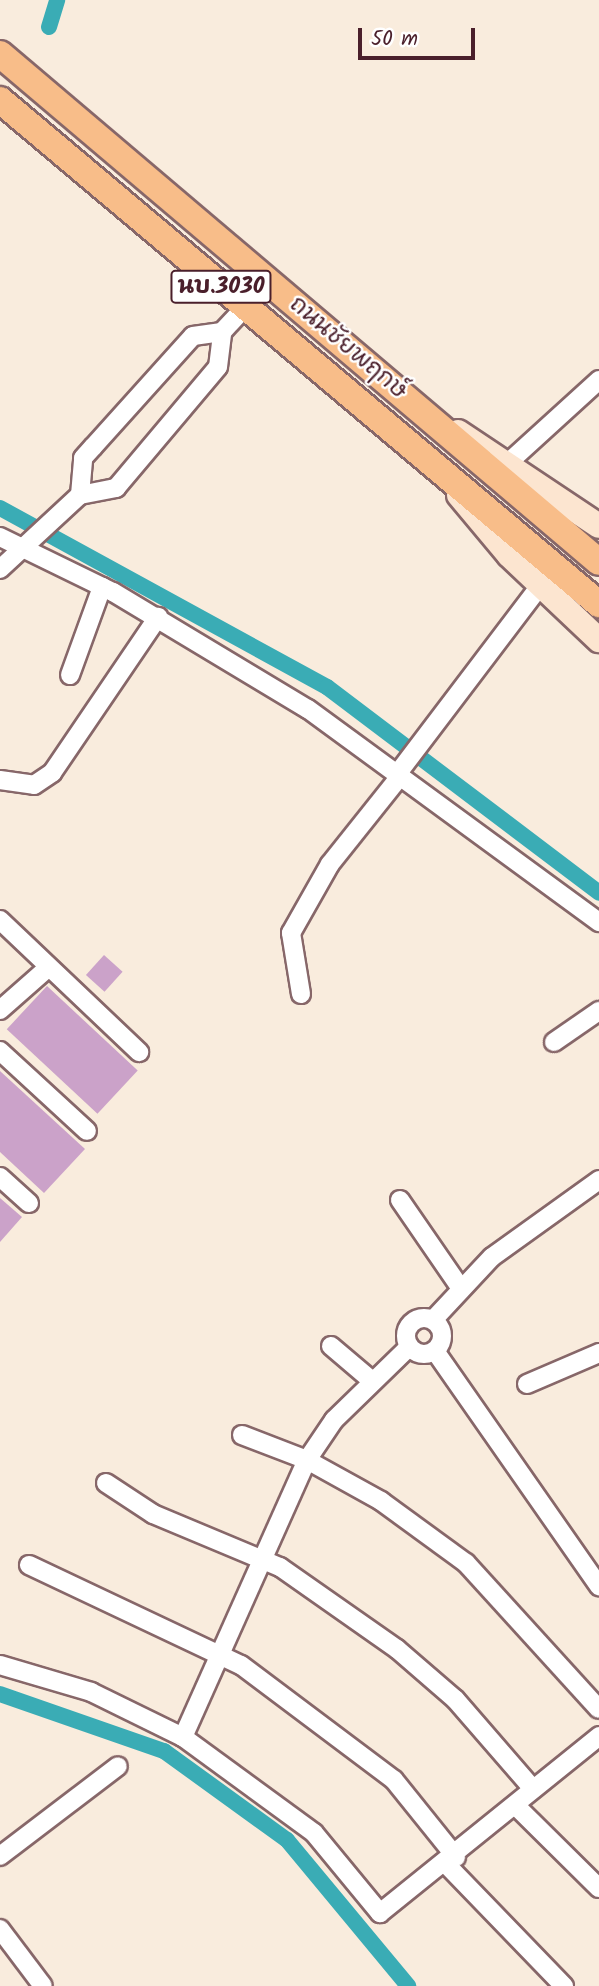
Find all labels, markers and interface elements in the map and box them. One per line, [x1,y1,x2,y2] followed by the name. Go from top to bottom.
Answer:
[361,14,478,58] scale bar
[371,23,418,56] text: 50 m
[170,268,272,306] road number: นบ.3030
[283,290,413,406] street label: ถนนชัยพฤกษ์

